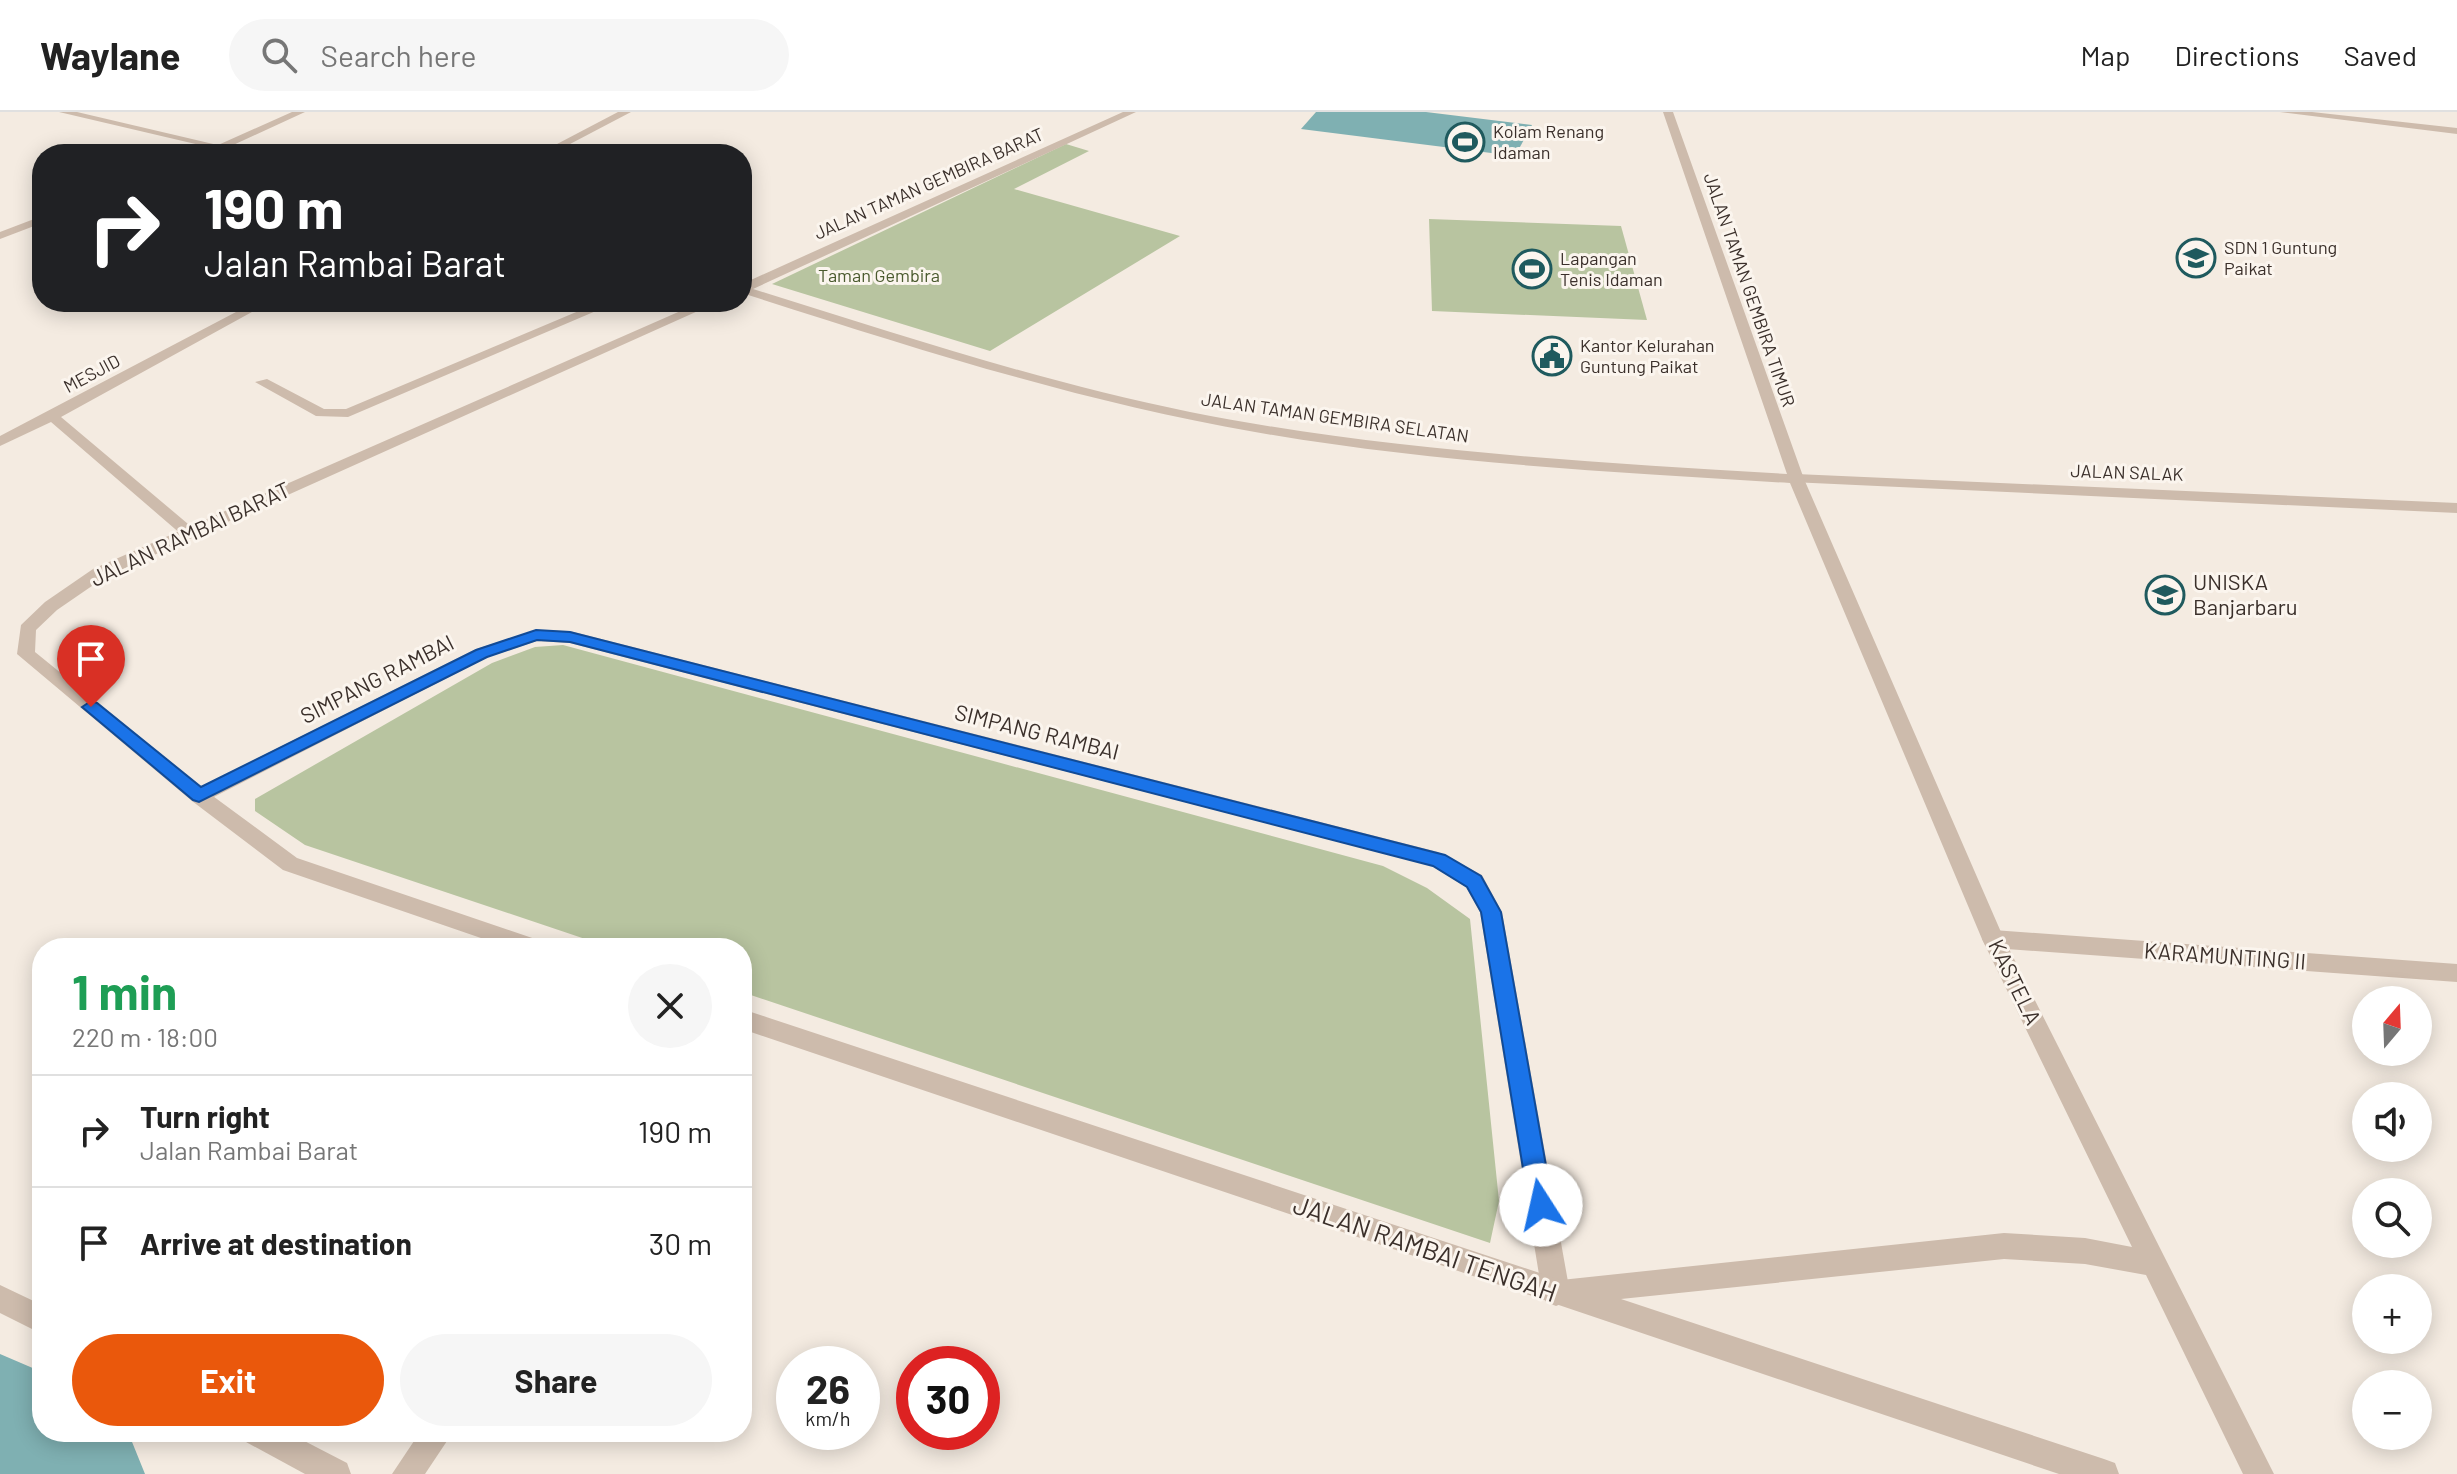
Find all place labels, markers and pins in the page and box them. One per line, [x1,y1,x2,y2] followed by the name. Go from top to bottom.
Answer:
[1493,120,1604,163] place label: Kolam Renang Idaman
[1444,121,1486,163] sports icon: Kolam Renang Idaman
[2224,236,2337,279] place label: SDN 1 Guntung Paikat
[2175,237,2217,279] school or university icon: SDN 1 Guntung Paikat
[1560,247,1663,290] place label: Lapangan Tenis Idaman
[1511,248,1553,290] sports icon: Lapangan Tenis Idaman
[1580,334,1715,377] place label: Kantor Kelurahan Guntung Paikat
[1531,335,1573,377] public building icon: Kantor Kelurahan Guntung Paikat
[2193,568,2297,619] place label: UNISKA Banjarbaru
[2144,574,2186,616] school or university icon: UNISKA Banjarbaru
[57,625,125,707] pin

